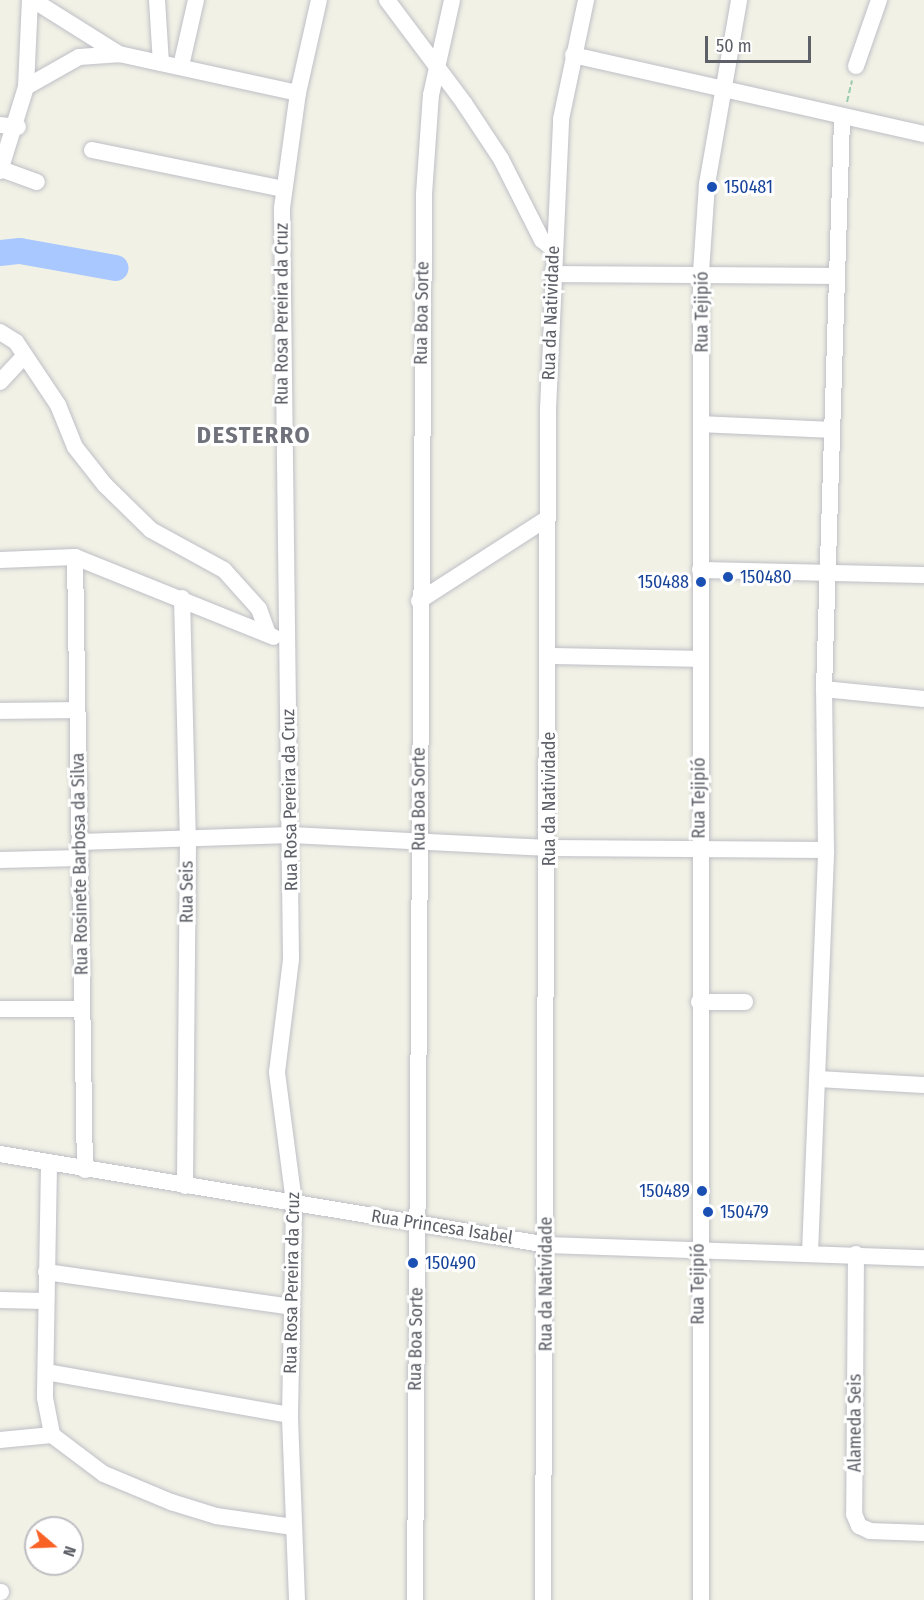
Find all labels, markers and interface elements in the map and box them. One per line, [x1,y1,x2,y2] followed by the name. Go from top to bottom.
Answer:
[708,24,814,62] scale bar
[716,35,752,57] text: 50 m
[724,176,773,198] place label: 150481
[705,180,719,194] marker: 150481
[271,223,293,405] street label: Rua Rosa Pereira da Cruz
[538,245,564,381] street label: Rua da Natividade
[410,261,434,365] street label: Rua Boa Sorte
[691,271,713,353] street label: Rua Tejipió
[197,422,311,450] district label: DESTERRO
[740,566,792,588] place label: 150480
[721,570,735,584] marker: 150480
[638,571,689,593] place label: 150488
[694,575,708,589] marker: 150488
[278,709,302,891] street label: Rua Rosa Pereira da Cruz
[538,732,560,866] street label: Rua da Natividade
[408,747,430,851] street label: Rua Boa Sorte
[67,753,93,975] street label: Rua Rosinete Barbosa da Silva
[688,757,710,839] street label: Rua Tejipió
[176,861,198,923] street label: Rua Seis
[639,1180,690,1202] place label: 150489
[695,1184,709,1198] marker: 150489
[280,1192,304,1374] street label: Rua Rosa Pereira da Cruz
[720,1201,769,1223] place label: 150479
[370,1205,514,1249] street label: Rua Princesa Isabel
[701,1205,715,1219] marker: 150479
[535,1217,557,1351] street label: Rua da Natividade
[687,1243,709,1325] street label: Rua Tejipió
[425,1252,476,1274] place label: 150490
[406,1256,420,1270] marker: 150490
[404,1287,428,1391] street label: Rua Boa Sorte
[844,1374,866,1472] street label: Alameda Seis
[24,1516,84,1576] north arrow
[59,1544,80,1559] text: N

